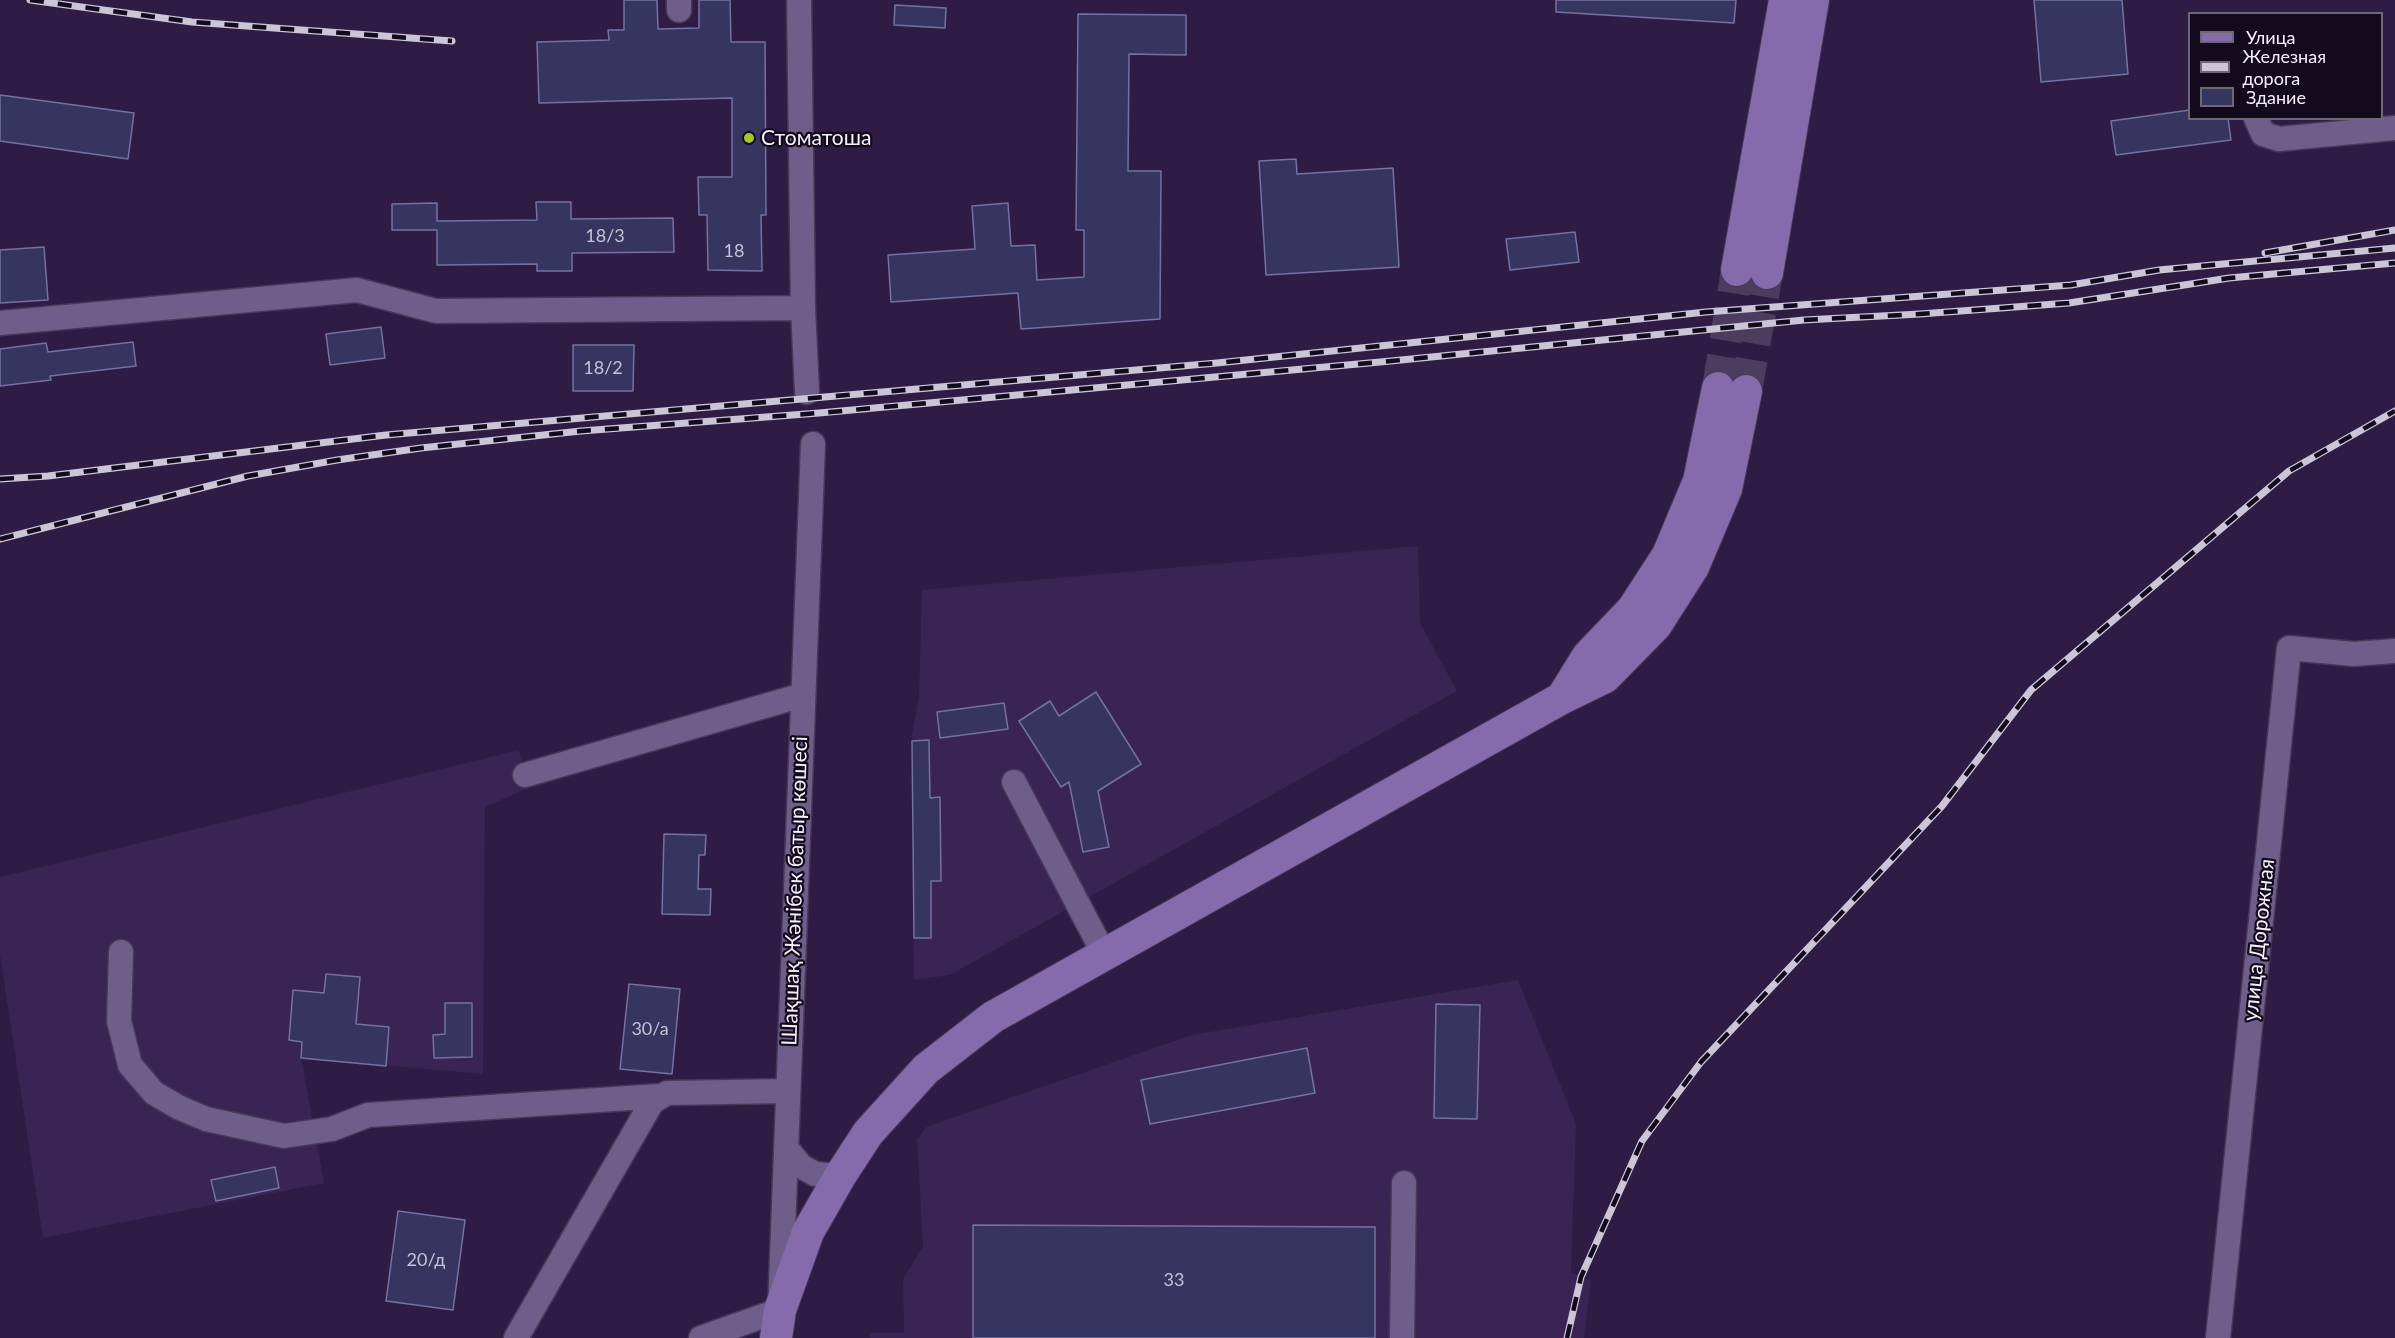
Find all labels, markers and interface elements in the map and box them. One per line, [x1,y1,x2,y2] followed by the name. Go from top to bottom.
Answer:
[2188,12,2383,120] legend
[2246,26,2296,48] text: Улица
[2242,45,2326,89] text: Железная дорога
[2246,86,2306,108] text: Здание
[761,125,871,151] place label: Стоматоша
[742,131,756,145] marker: Стоматоша
[585,225,625,247] house number: 18/3
[724,240,744,262] house number: 18
[583,357,623,379] house number: 18/2
[777,736,813,1046] street label: Шақшақ Жәнібек батыр көшесі
[2238,858,2280,1022] street label: улица Дорожная
[631,1018,669,1040] house number: 30/а
[407,1249,445,1271] house number: 20/д
[1164,1269,1184,1291] house number: 33

